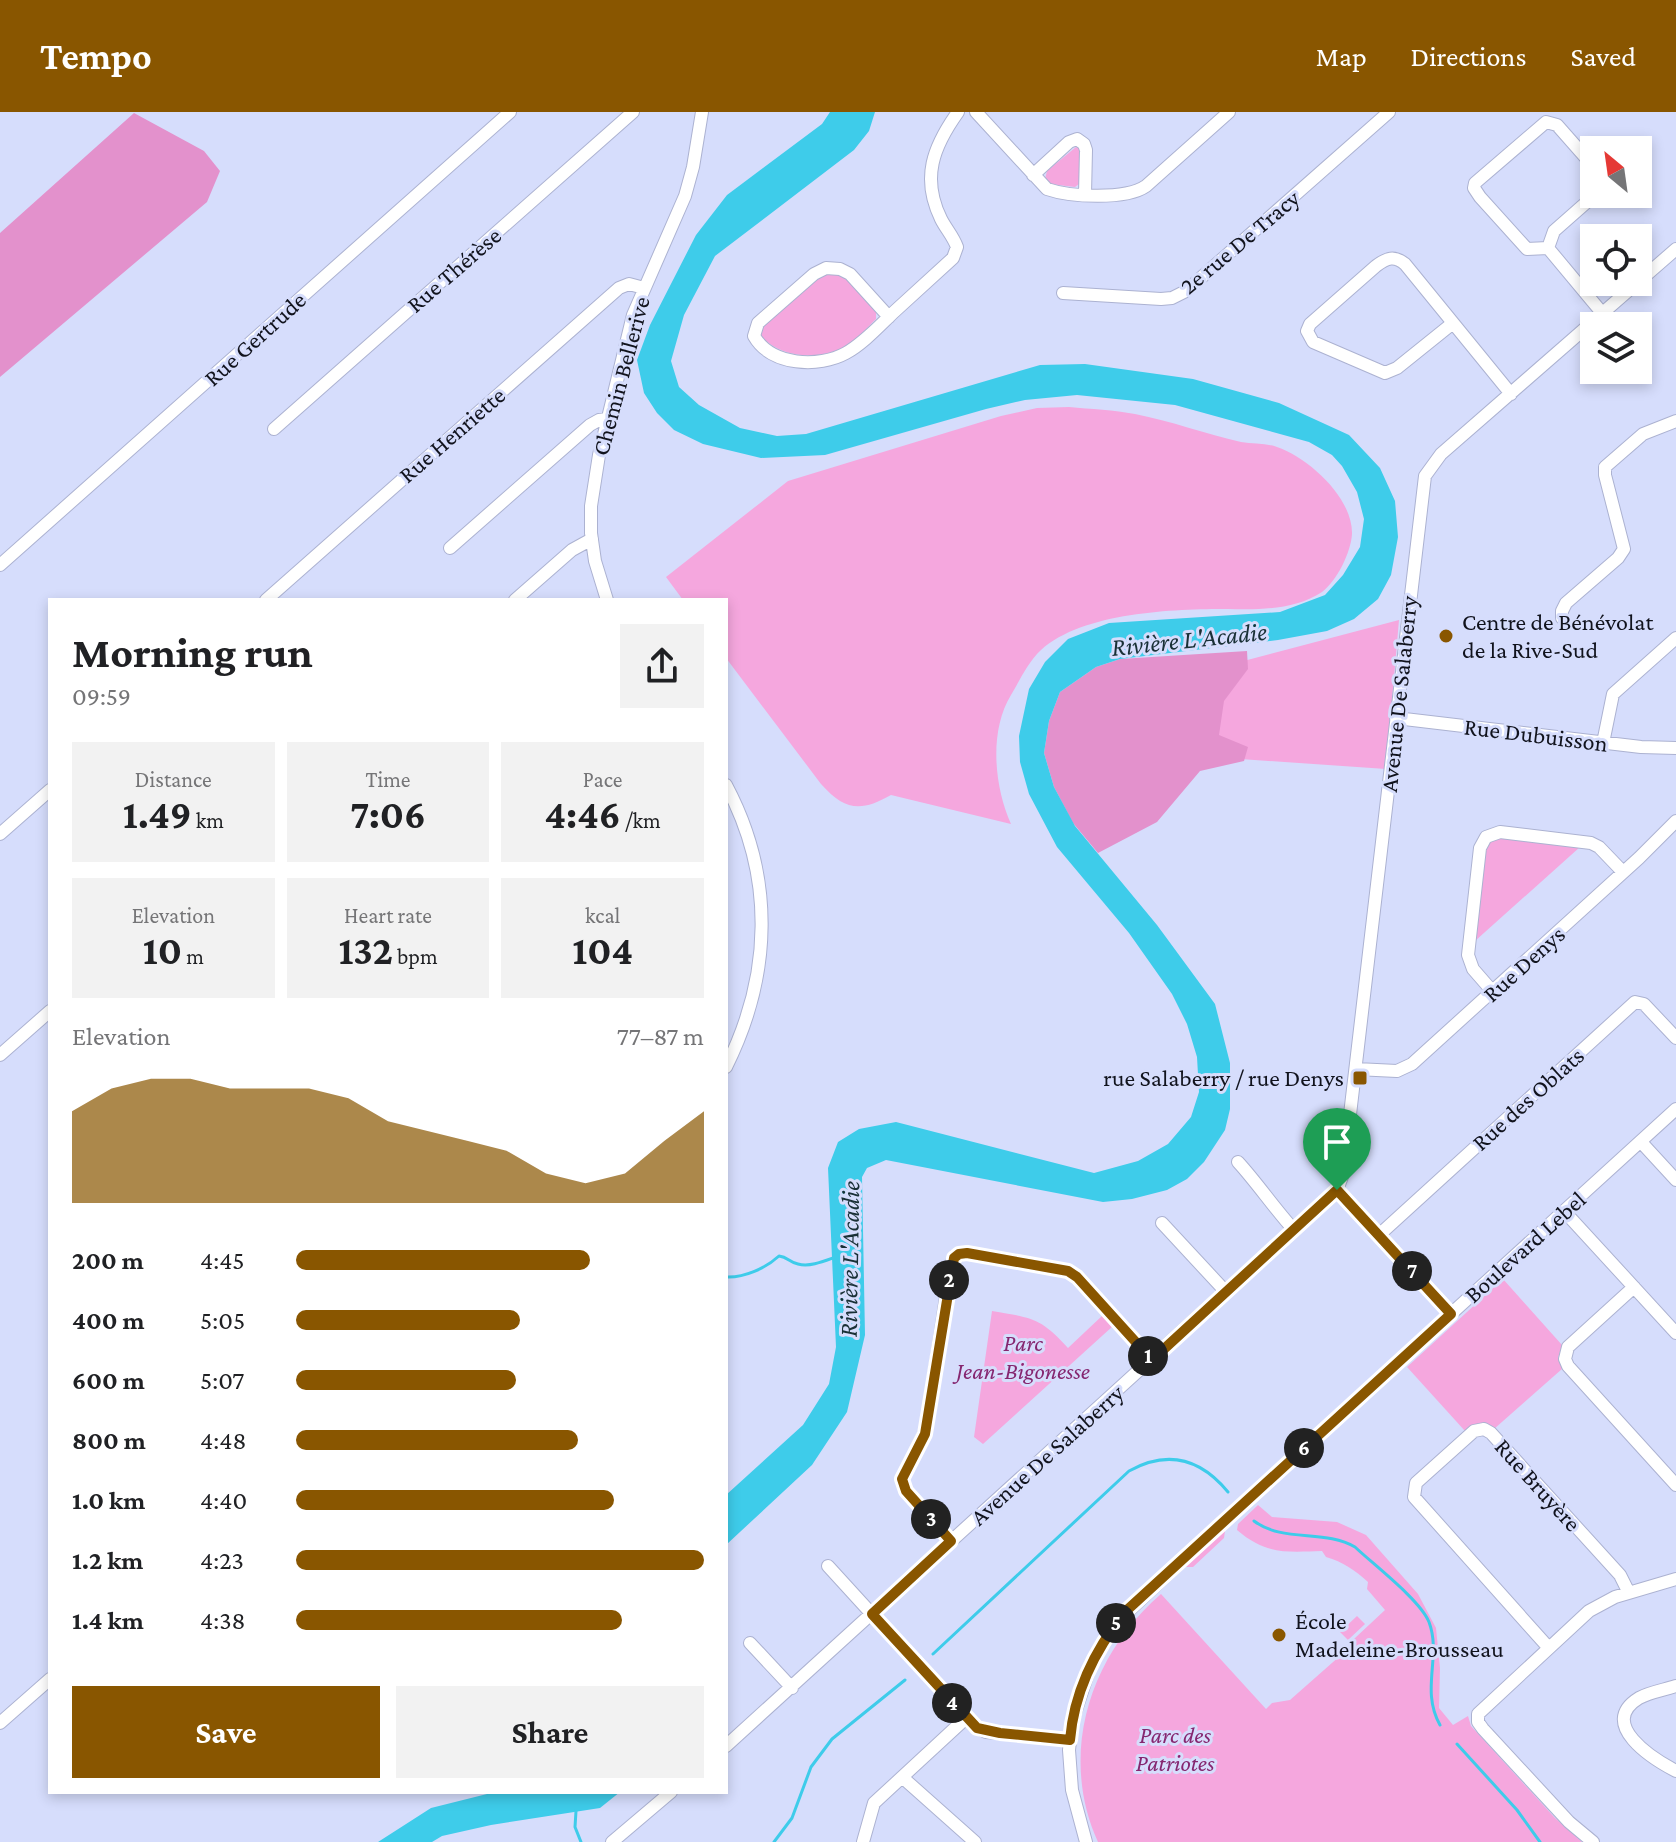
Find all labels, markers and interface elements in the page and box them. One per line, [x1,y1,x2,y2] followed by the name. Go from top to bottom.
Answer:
[40,35,152,77] text: Tempo
[1316,41,1367,72] text: Map
[1411,41,1526,72] text: Directions
[1570,41,1636,72] text: Saved
[1580,136,1652,208] north arrow
[1580,136,1652,384] map controls
[1175,183,1305,299] street label: 2e rue De Tracy
[401,221,506,318] street label: Rue Thérèse
[1580,224,1652,296] button: locate
[198,286,311,391] street label: Rue Gertrude
[586,293,655,458] street label: Chemin Bellerive
[1580,312,1652,384] button: layers
[393,381,510,488] street label: Rue Henriette
[1375,594,1422,793] street label: Avenue De Salaberry
[1462,608,1654,663] place label: Centre de Bénévolat de la Rive-Sud
[1110,617,1268,662] water label: Rivière L'Acadie
[620,624,704,708] button: share
[1437,627,1455,645] marker: Centre de Bénévolat de la Rive-Sud
[72,628,313,676] text: Morning run
[72,682,131,711] text: 09:59
[1463,712,1610,757] street label: Rue Dubuisson
[135,767,212,792] text: Distance
[365,767,411,792] text: Time
[583,767,622,792] text: Pace
[123,792,192,837] text: 1.49
[350,792,426,837] text: 7:06
[545,792,621,837] text: 4:46
[192,808,224,833] text: km
[621,808,661,833] text: /km
[132,903,215,928] text: Elevation
[344,903,432,928] text: Heart rate
[585,903,620,928] text: kcal
[1477,920,1570,1007] street label: Rue Denys
[143,928,182,973] text: 10
[338,928,393,973] text: 132
[572,928,633,973] text: 104
[182,944,204,969] text: m
[393,944,438,969] text: bpm
[72,1022,170,1051] text: Elevation
[617,1022,704,1051] text: 77–87 m
[1466,1041,1589,1156] street label: Rue des Oblats
[1103,1064,1344,1091] place label: rue Salaberry / rue Denys
[1351,1069,1369,1087] marker: rue Salaberry / rue Denys
[1303,1108,1371,1190] pin
[1315,1120,1359,1164] icon: arrive
[834,1180,865,1337] water label: Rivière L'Acadie
[1459,1185,1591,1308] street label: Boulevard Lebel
[72,1246,144,1275] text: 200 m
[200,1246,245,1275] text: 4:45
[1392,1251,1432,1291] pin: 7
[1407,1258,1417,1283] text: 7
[929,1260,969,1300] pin: 2
[943,1267,955,1292] text: 2
[72,1306,145,1335] text: 400 m
[200,1306,245,1335] text: 5:05
[952,1329,1090,1384] park label: Parc Jean-Bigonesse
[1128,1336,1168,1376] pin: 1
[1144,1343,1152,1368] text: 1
[72,1366,145,1395] text: 600 m
[200,1366,244,1395] text: 5:07
[964,1378,1130,1531] street label: Avenue De Salaberry
[72,1426,146,1455] text: 800 m
[200,1426,247,1455] text: 4:48
[1284,1428,1324,1468] pin: 6
[1490,1433,1587,1536] street label: Rue Bruyère
[1298,1435,1310,1460] text: 6
[72,1486,145,1515] text: 1.0 km
[200,1486,247,1515] text: 4:40
[911,1499,951,1539] pin: 3
[926,1506,936,1531] text: 3
[72,1546,143,1575] text: 1.2 km
[200,1546,244,1575] text: 4:23
[1096,1603,1136,1643] pin: 5
[72,1606,144,1635] text: 1.4 km
[200,1606,246,1635] text: 4:38
[1295,1607,1504,1662] place label: École Madeleine-Brousseau
[1111,1610,1121,1635] text: 5
[1270,1626,1288,1644] marker: École Madeleine-Brousseau
[932,1683,972,1723] pin: 4
[72,1686,380,1778] button: Save
[396,1686,704,1778] button: Share
[946,1690,958,1715] text: 4
[1136,1721,1215,1776] park label: Parc des Patriotes

